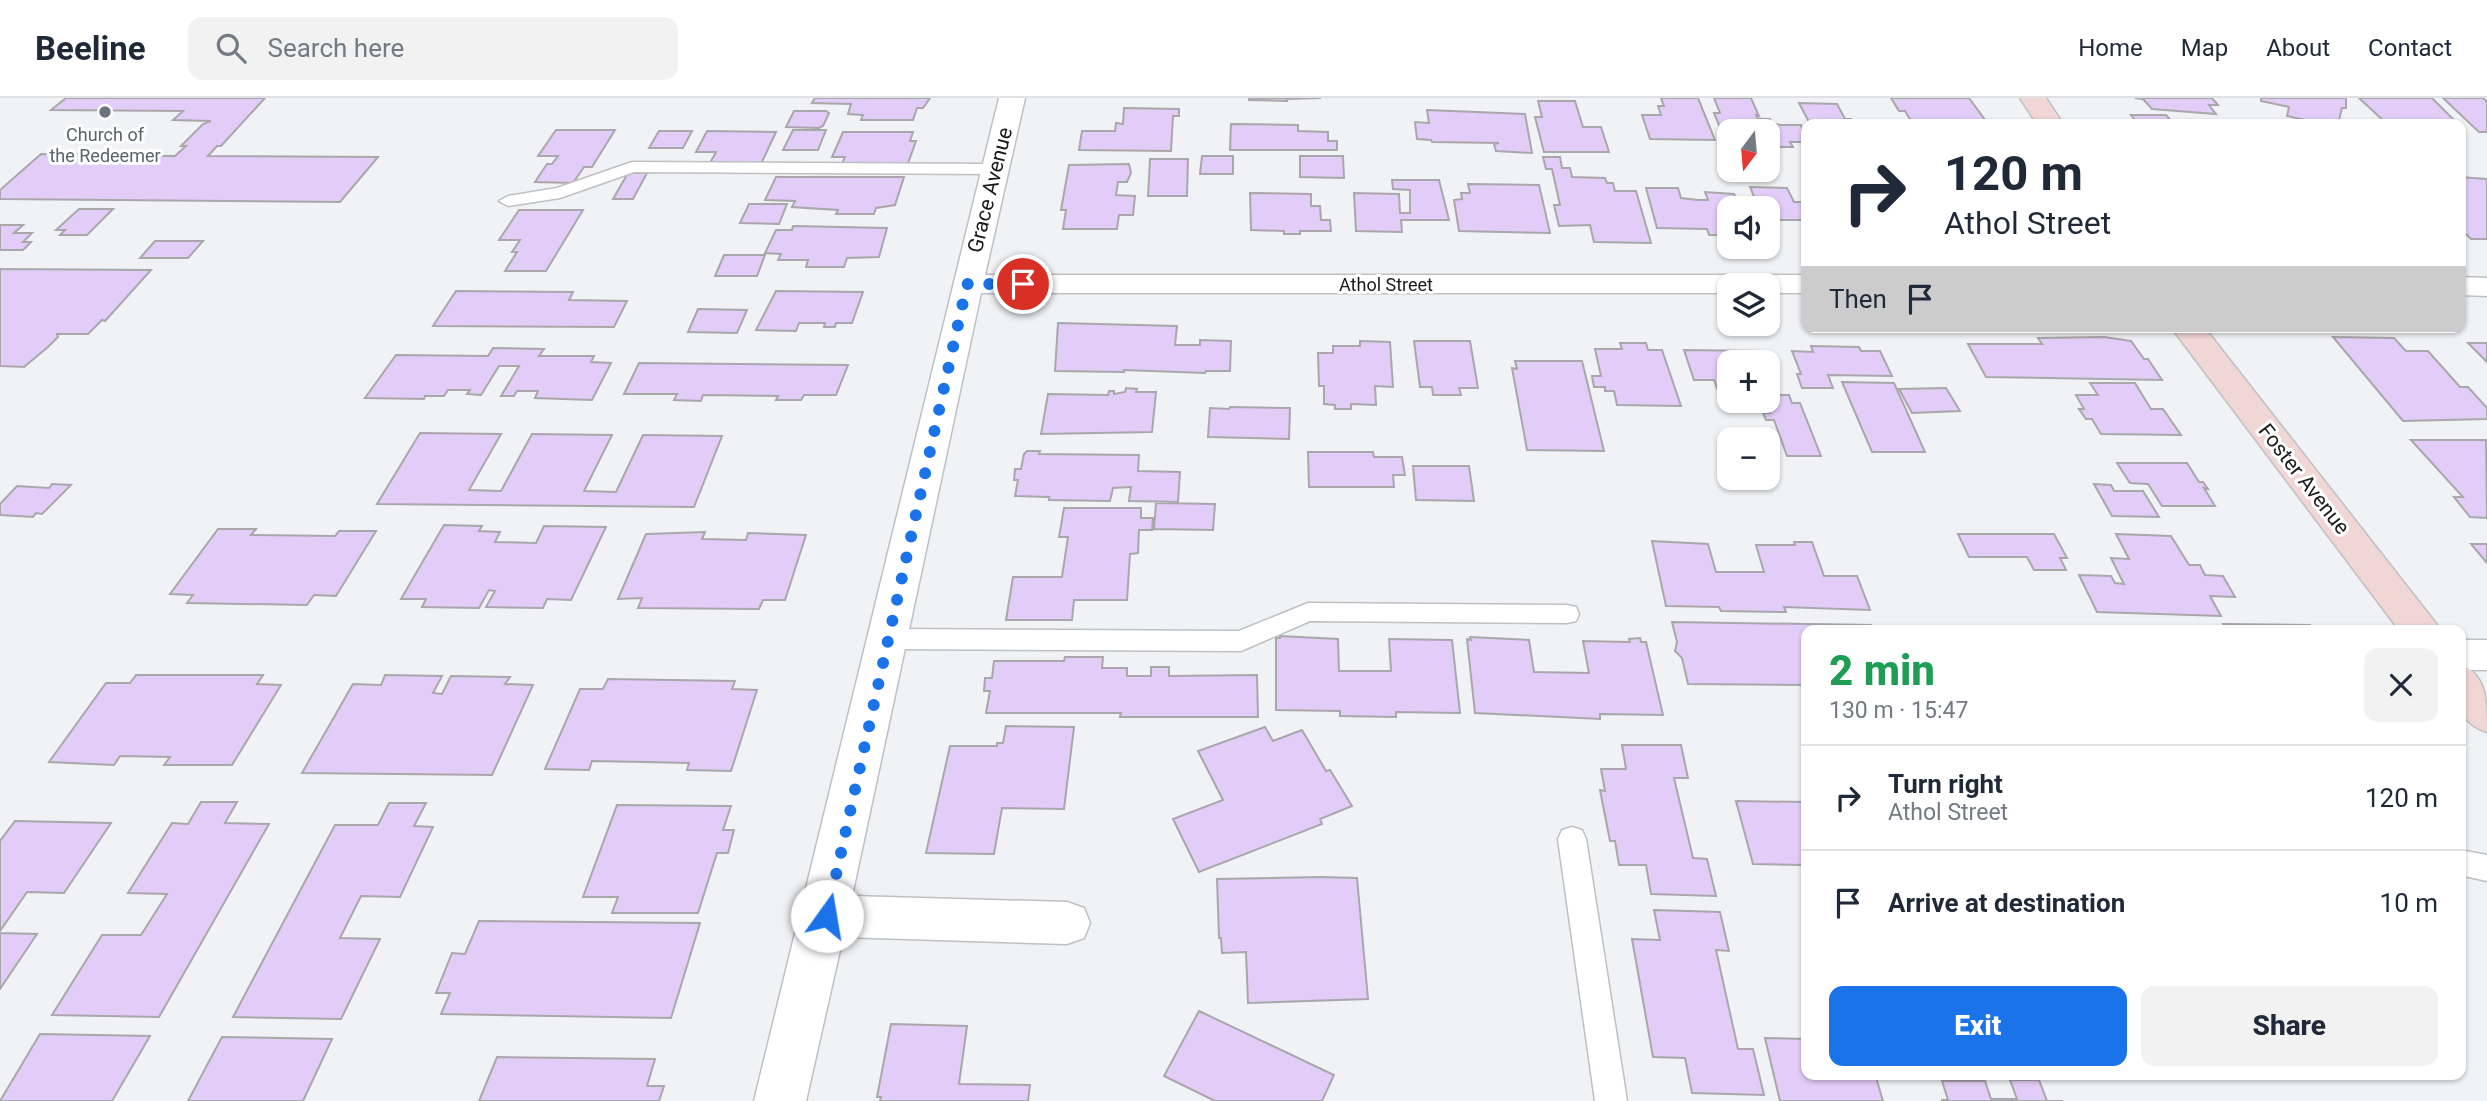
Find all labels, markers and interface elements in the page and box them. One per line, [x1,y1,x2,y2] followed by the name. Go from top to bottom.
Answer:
[188,17,678,80] search box
[35,29,146,68] text: Beeline
[212,29,250,67] icon: search
[268,33,404,63] text: Search here
[2078,34,2143,62] text: Home
[2181,34,2228,62] text: Map
[2266,34,2330,62] text: About
[2368,34,2452,62] text: Contact
[97,104,113,120] marker: Church of the Redeemer
[1717,119,1780,182] north arrow
[1717,119,1780,490] map controls
[49,124,161,166] place label: Church of the Redeemer
[963,125,1017,255] street label: Grace Avenue
[1944,145,2083,202] text: 120 m
[1829,147,1920,238] icon: right
[1717,196,1780,259] button: sound
[1944,204,2111,242] text: Athol Street
[993,254,1053,314] pin
[1004,265,1042,303] icon: arrive
[1717,273,1780,336] button: layers
[1339,274,1433,295] street label: Athol Street
[1901,280,1939,318] icon: arrive
[1829,284,1887,314] text: Then
[1717,350,1780,413] button: +
[2254,419,2354,539] street label: Foster Avenue
[1717,427,1780,490] button: −
[1829,646,1935,695] text: 2 min
[2364,648,2438,722] button: close
[1829,697,1968,724] text: 130 m · 15:47
[1888,769,2003,799] text: Turn right
[1829,779,1867,817] icon: right
[2365,783,2438,813] text: 120 m
[1888,799,2008,826] text: Athol Street
[790,879,864,953] position arrow
[1829,884,1867,922] icon: arrive
[1888,888,2125,918] text: Arrive at destination
[2380,888,2438,918] text: 10 m
[1829,986,2127,1066] button: Exit
[2141,986,2438,1066] button: Share

